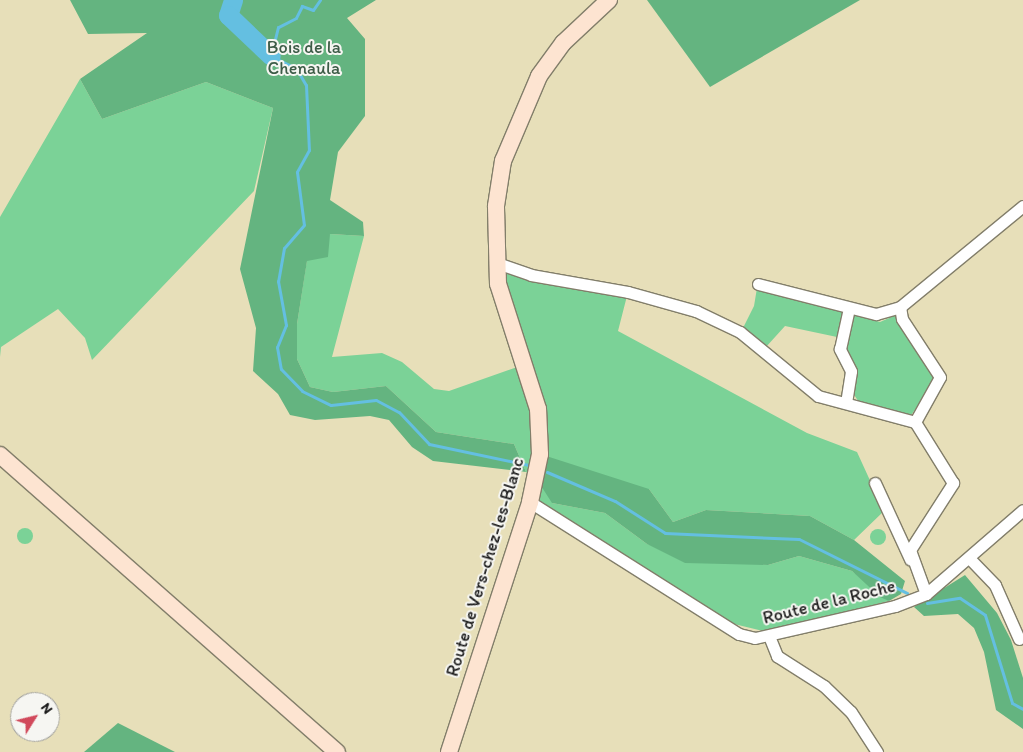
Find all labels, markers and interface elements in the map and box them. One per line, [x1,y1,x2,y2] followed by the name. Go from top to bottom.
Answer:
[267,37,341,80] park label: Bois de la Chenaula
[441,455,529,679] street label: Route de Vers-chez-les-Blanc
[760,575,898,629] street label: Route de la Roche
[10,692,60,742] north arrow
[37,700,56,717] text: N

